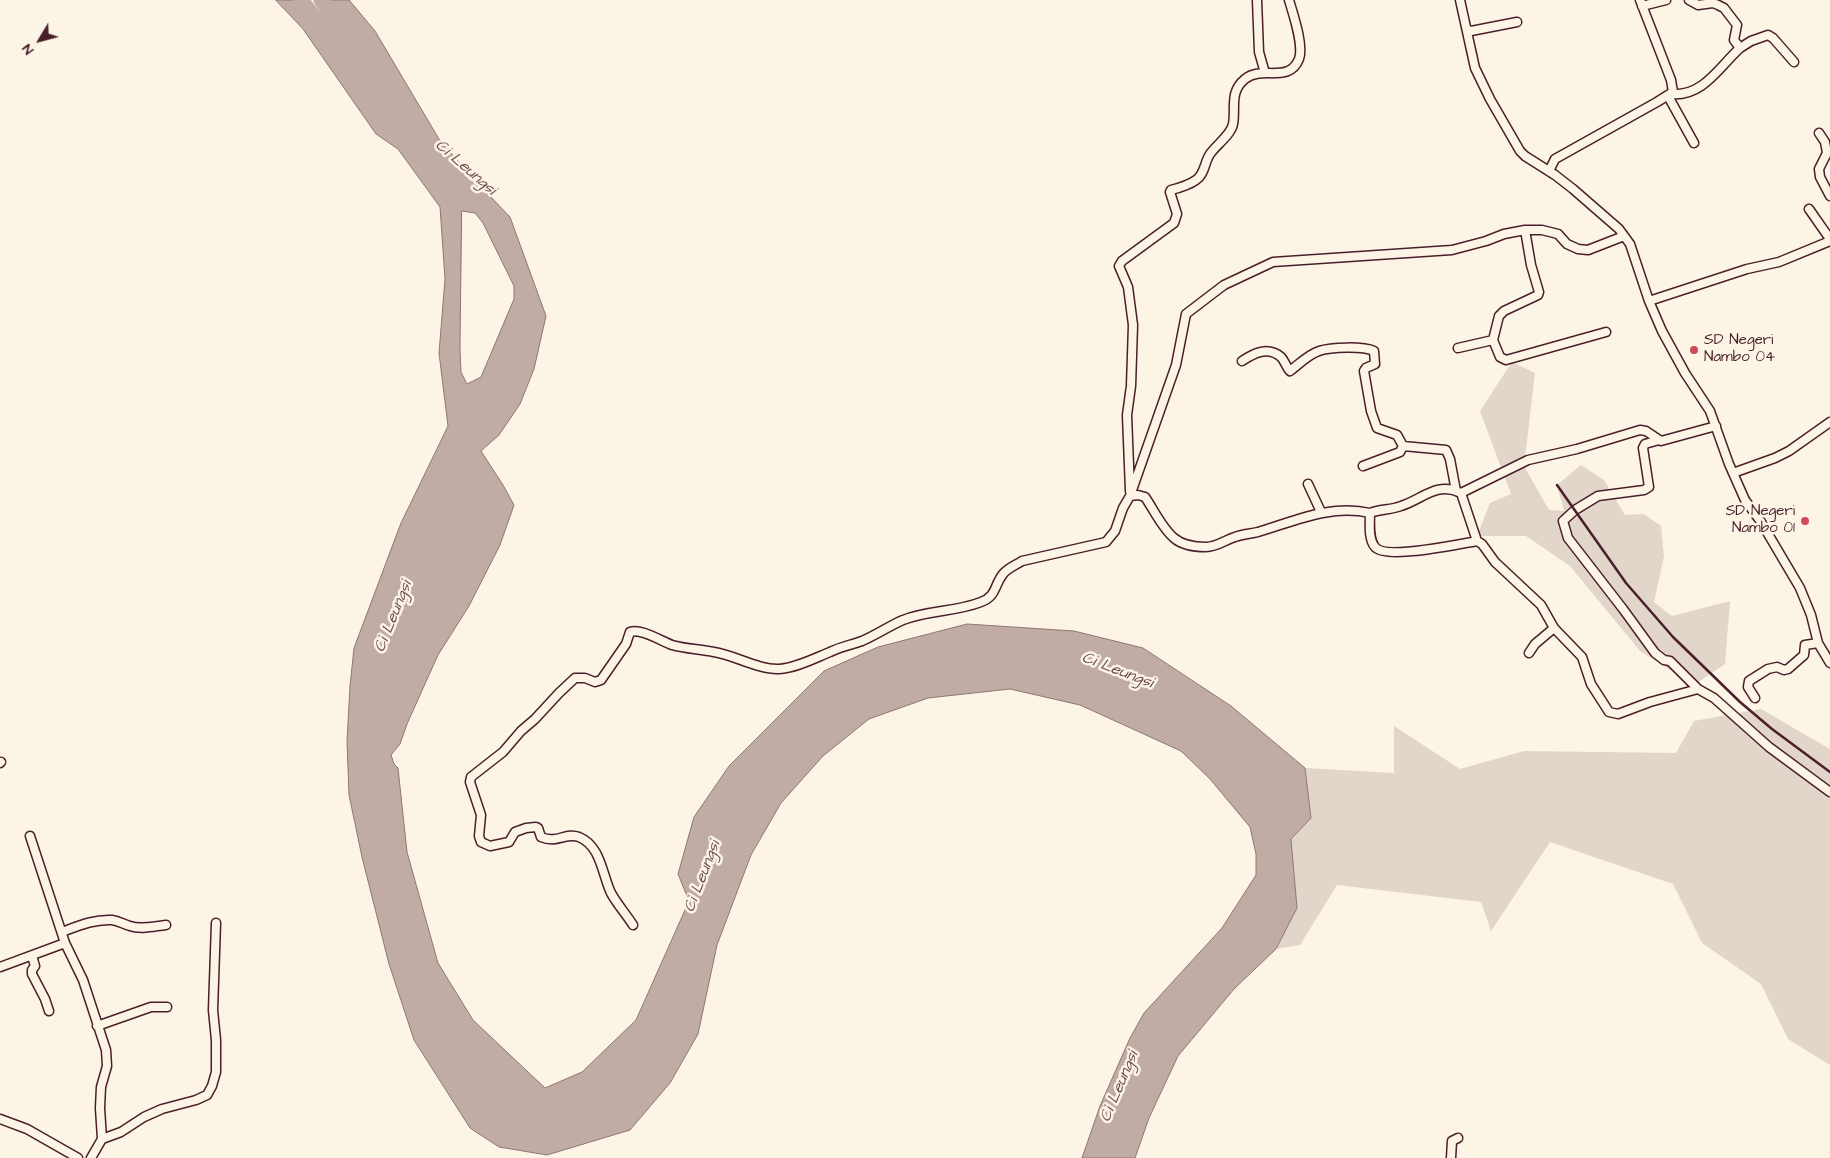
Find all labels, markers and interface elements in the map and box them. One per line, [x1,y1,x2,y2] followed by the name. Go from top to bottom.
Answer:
[15,15,65,65] north arrow
[17,40,39,59] text: N
[431,136,499,200] water label: Ci Leungsi
[1704,332,1775,367] place label: SD Negeri Nambo 04
[1688,344,1700,356] marker: SD Negeri Nambo 04
[1726,503,1795,538] place label: SD Negeri Nambo 01
[1799,515,1811,527] marker: SD Negeri Nambo 01
[371,579,417,655] water label: Ci Leungsi
[1079,649,1155,693] water label: Ci Leungsi
[681,839,725,915] water label: Ci Leungsi
[1097,1049,1143,1125] water label: Ci Leungsi

